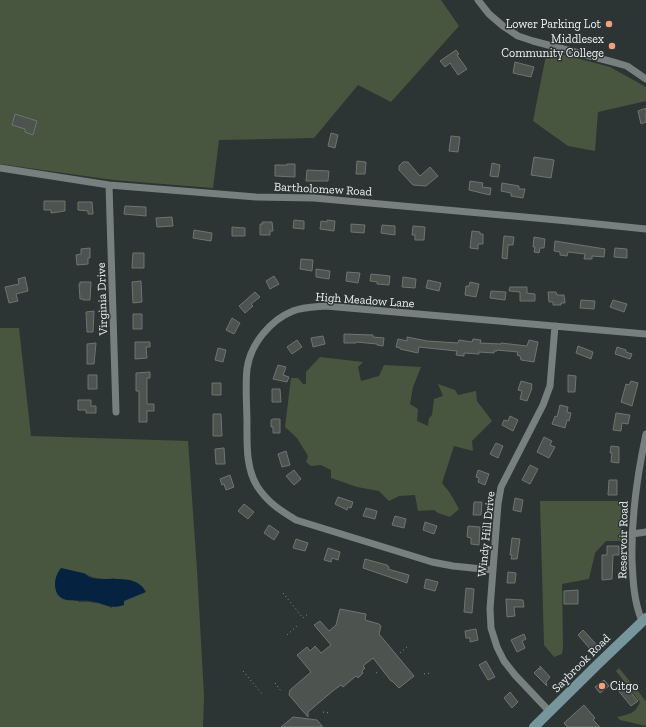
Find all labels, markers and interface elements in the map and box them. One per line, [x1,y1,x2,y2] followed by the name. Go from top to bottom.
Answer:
[506,17,602,31] place label: Lower Parking Lot
[604,19,614,29] marker: Lower Parking Lot
[501,32,604,60] place label: Middlesex Community College
[607,41,617,51] marker: Middlesex Community College
[274,179,373,199] street label: Bartholomew Road
[94,262,110,337] street label: Virginia Drive
[315,290,415,310] street label: High Meadow Lane
[475,490,497,578] street label: Windy Hill Drive
[615,501,631,579] street label: Reservoir Road
[549,631,613,695] street label: Saybrook Road
[610,679,638,693] place label: Citgo
[597,681,607,691] marker: Citgo

